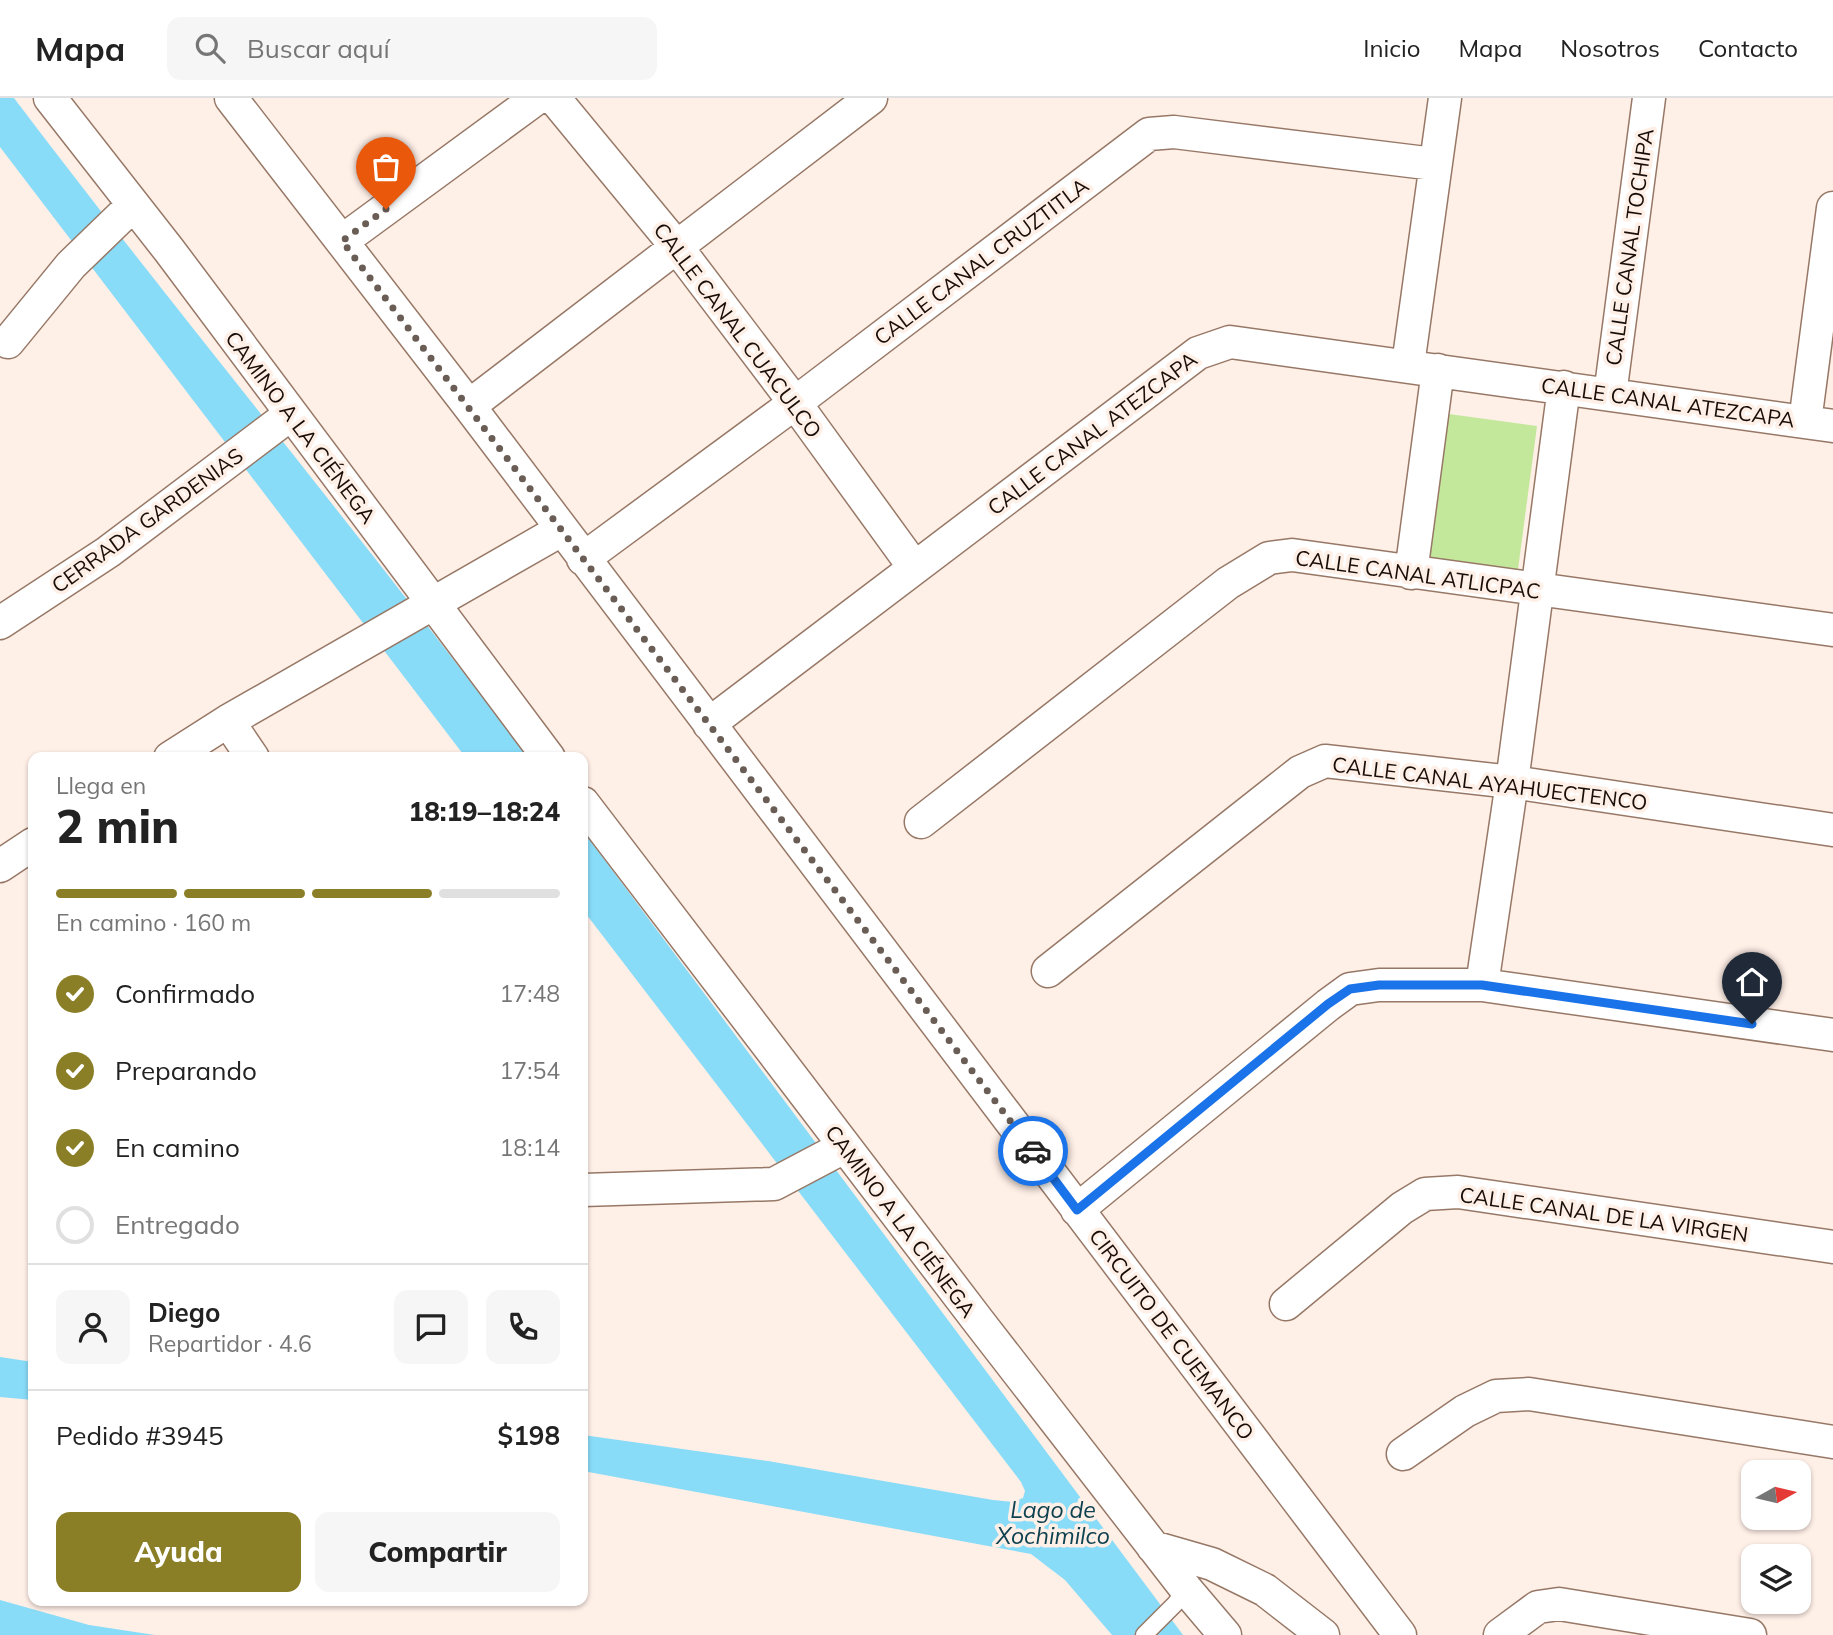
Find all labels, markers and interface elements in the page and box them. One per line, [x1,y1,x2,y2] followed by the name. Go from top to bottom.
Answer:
[167,17,657,80] search box
[35,28,125,69] text: Mapa
[191,29,229,67] icon: search
[247,32,390,65] text: Buscar aquí
[1363,33,1420,63] text: Inicio
[1458,33,1522,63] text: Mapa
[1560,33,1660,63] text: Nosotros
[1698,33,1798,63] text: Contacto
[1599,126,1659,367] street label: CALLE CANAL TOCHIPA
[356,137,416,209] pin
[367,148,405,186] icon: bag
[869,172,1094,350] street label: CALLE CANAL CRUZTITLA
[649,217,827,443] street label: CALLE CANAL CUACULCO
[220,326,382,529] street label: CAMINO A LA CIÉNEGA
[982,345,1202,520] street label: CALLE CANAL ATEZCAPA
[1540,371,1797,433] street label: CALLE CANAL ATEZCAPA
[46,442,248,598] street label: CERRADA GARDENIAS
[1294,544,1542,604] street label: CALLE CANAL ATLICPAC
[1331,751,1649,815] street label: CALLE CANAL AYAHUECTENCO
[56,771,146,800] text: Llega en
[409,795,560,828] text: 18:19–18:24
[56,797,179,855] text: 2 min
[56,908,251,937] text: En camino · 160 m
[1722,952,1782,1024] pin
[1733,963,1771,1001] icon: home
[56,975,94,1013] icon: check
[115,977,255,1010] text: Confirmado
[500,979,560,1008] text: 17:48
[56,1052,94,1090] icon: check
[115,1054,257,1087] text: Preparando
[500,1056,560,1085] text: 17:54
[998,1116,1068,1186] courier
[820,1120,982,1323] street label: CAMINO A LA CIÉNEGA
[56,1129,94,1167] icon: check
[115,1131,240,1164] text: En camino
[1014,1132,1052,1170] icon: car
[500,1133,560,1162] text: 18:14
[1458,1181,1750,1247] street label: CALLE CANAL DE LA VIRGEN
[115,1208,240,1241] text: Entregado
[1084,1223,1260,1445] street label: CIRCUITO DE CUEMANCO
[56,1290,130,1364] button: person
[394,1290,468,1364] button: chat
[486,1290,560,1364] button: phone
[148,1296,220,1329] text: Diego
[148,1329,312,1358] text: Repartidor · 4.6
[56,1419,224,1452] text: Pedido #3945
[498,1419,560,1452] text: $198
[1741,1460,1811,1530] north arrow
[1741,1460,1811,1614] map controls
[995,1495,1110,1550] water label: Lago de Xochimilco
[56,1512,301,1592] button: Ayuda
[315,1512,560,1592] button: Compartir
[1741,1544,1811,1614] button: layers

